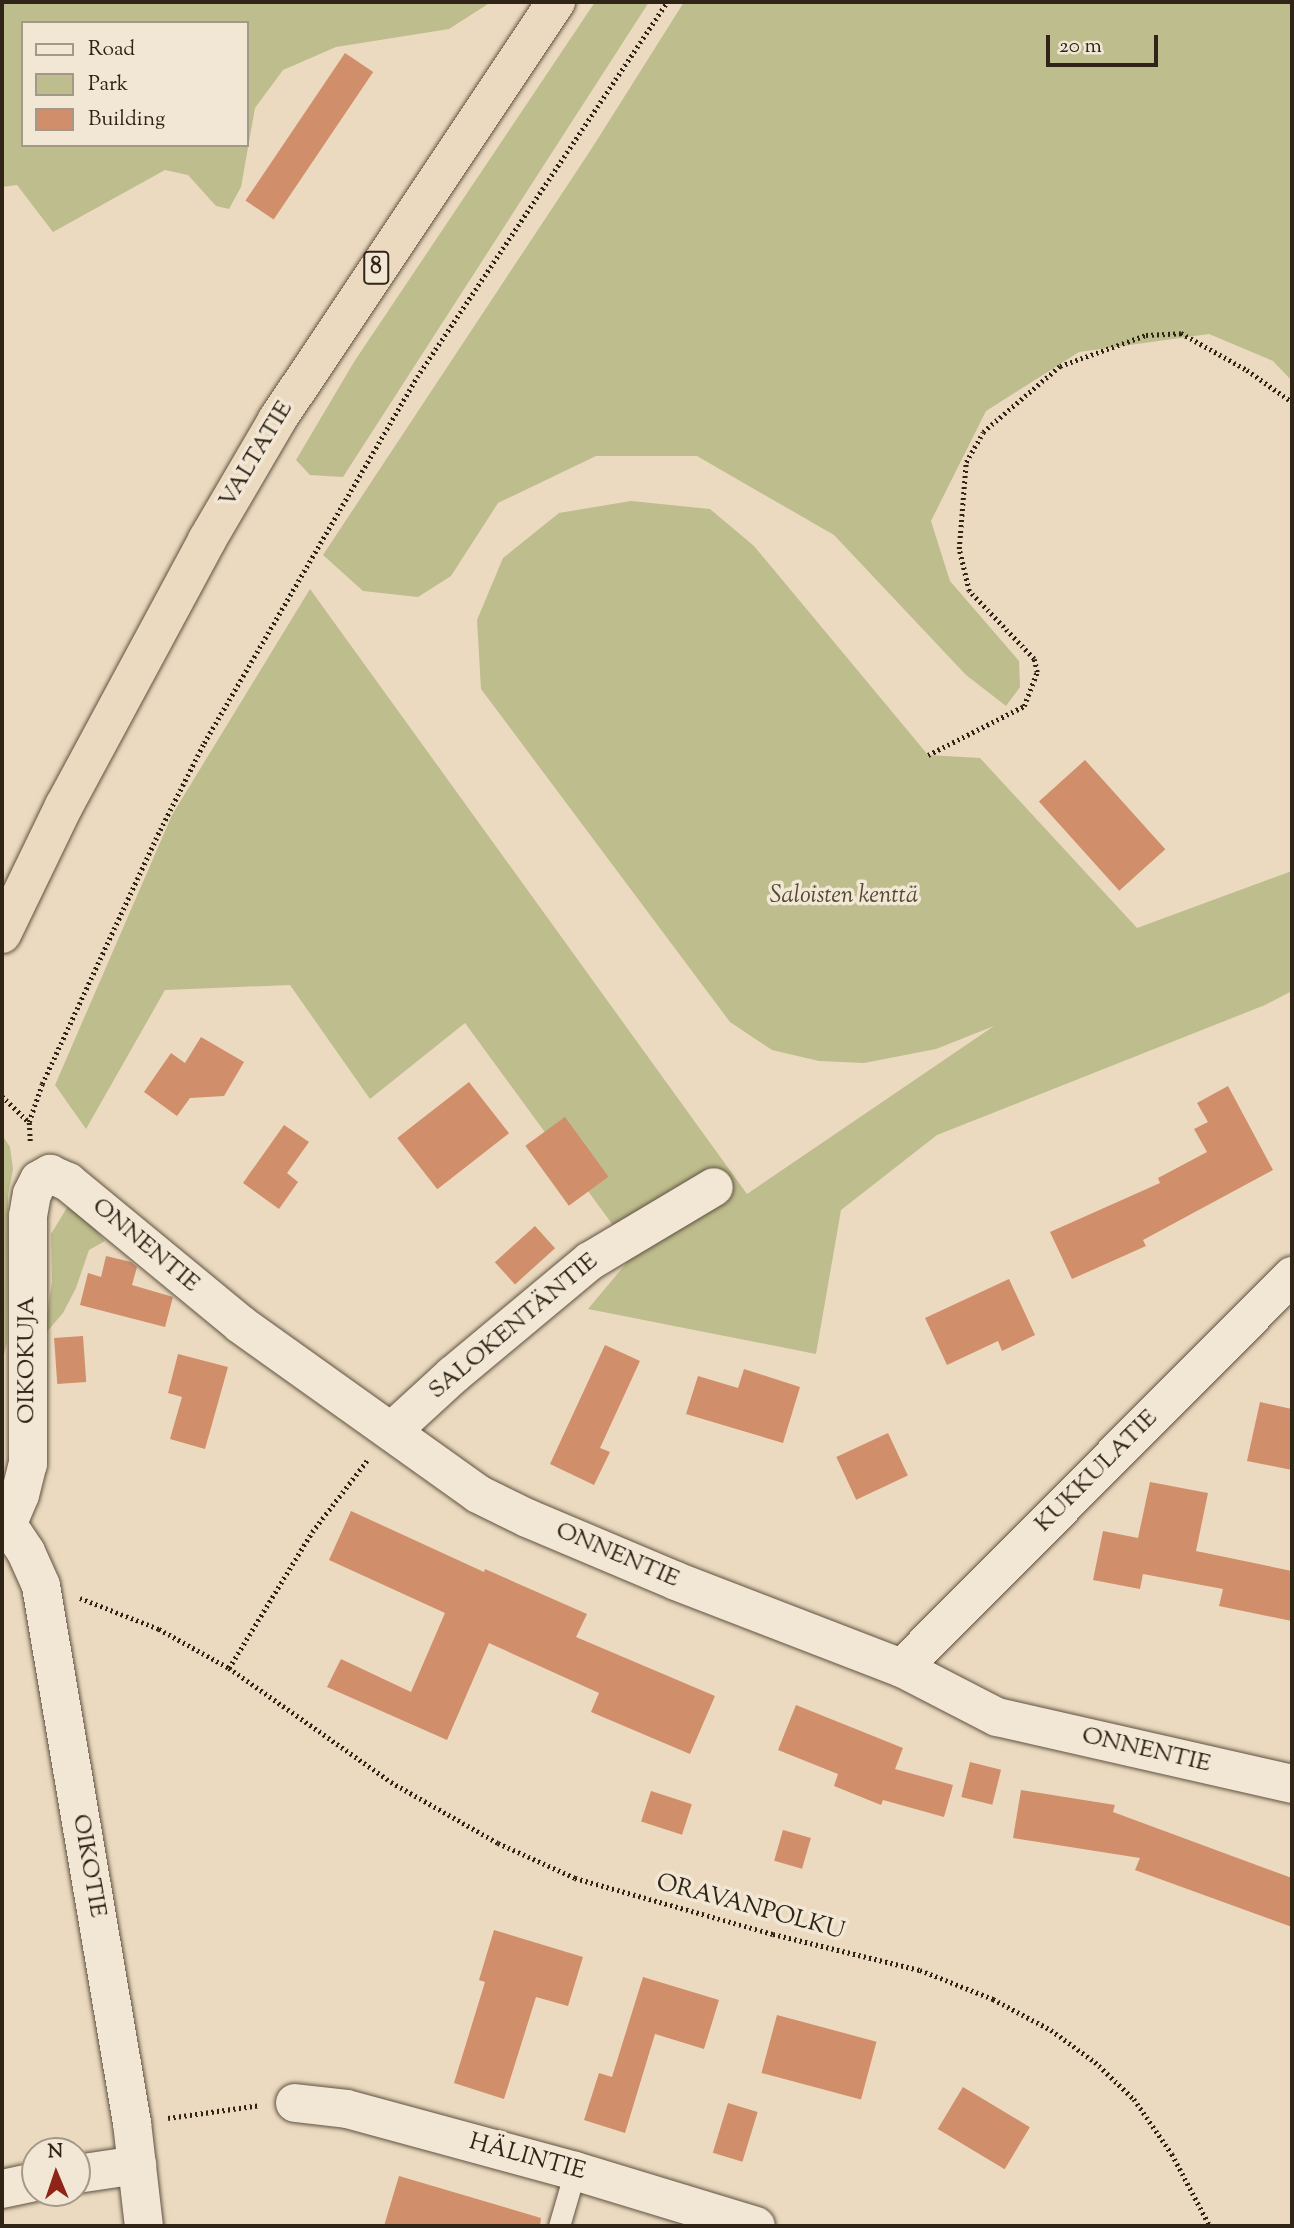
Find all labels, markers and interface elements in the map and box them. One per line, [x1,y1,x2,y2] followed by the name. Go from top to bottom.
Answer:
[21,21,248,147] legend
[1049,21,1161,65] scale bar
[1059,32,1102,62] text: 20 m
[88,35,135,65] text: Road
[88,70,128,100] text: Park
[88,105,165,135] text: Building
[362,248,390,288] road number: 8
[214,397,300,513] street label: VALTATIE
[770,883,918,911] park label: Saloisten kenttä
[85,1193,205,1299] street label: ONNENTIE
[424,1248,604,1406] street label: SALOKENTÄNTIE
[14,1296,42,1424] street label: OIKOKUJA
[1030,1405,1164,1539] street label: KUKKULATIE
[551,1517,683,1595] street label: ONNENTIE
[1079,1722,1213,1780] street label: ONNENTIE
[65,1812,111,1920] street label: OIKOTIE
[653,1869,847,1947] street label: ORAVANPOLKU
[466,2129,588,2187] street label: HÄLINTIE
[21,2137,91,2207] north arrow
[47,2139,63,2166] text: N

